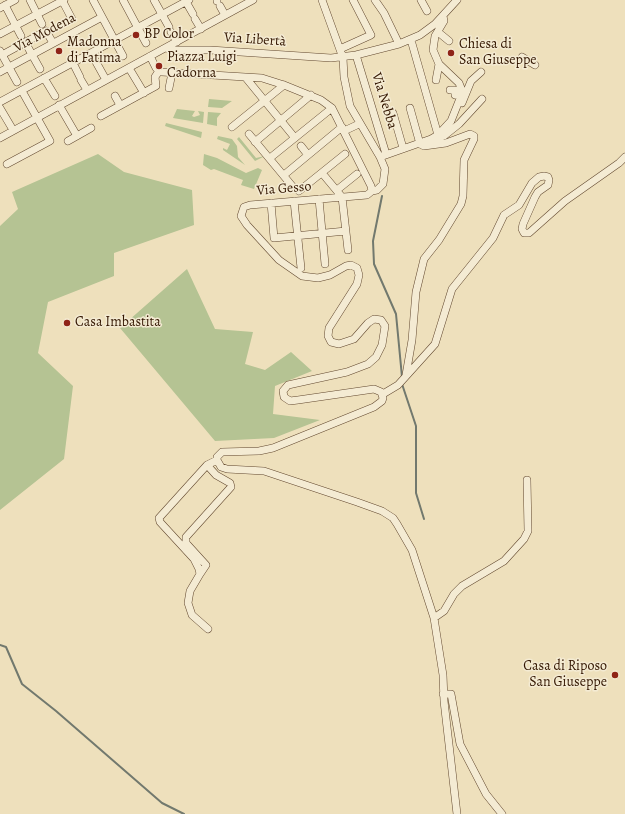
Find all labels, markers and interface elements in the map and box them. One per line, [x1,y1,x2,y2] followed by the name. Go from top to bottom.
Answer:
[11,10,79,56] street label: Via Modena
[144,27,194,43] place label: BP Color
[223,29,287,51] street label: Via Libertà
[131,30,141,40] marker: BP Color
[67,35,122,68] place label: Madonna di Fatima
[459,37,537,70] place label: Chiesa di San Giuseppe
[54,46,64,56] marker: Madonna di Fatima
[446,48,456,58] marker: Chiesa di San Giuseppe
[167,50,237,82] place label: Piazza Luigi Cadorna
[154,61,164,71] marker: Piazza Luigi Cadorna
[367,71,401,131] street label: Via Nebba
[256,178,312,200] street label: Via Gesso
[75,315,161,331] place label: Casa Imbastita
[62,318,72,328] marker: Casa Imbastita
[523,659,607,692] place label: Casa di Riposo San Giuseppe
[610,670,620,680] marker: Casa di Riposo San Giuseppe

